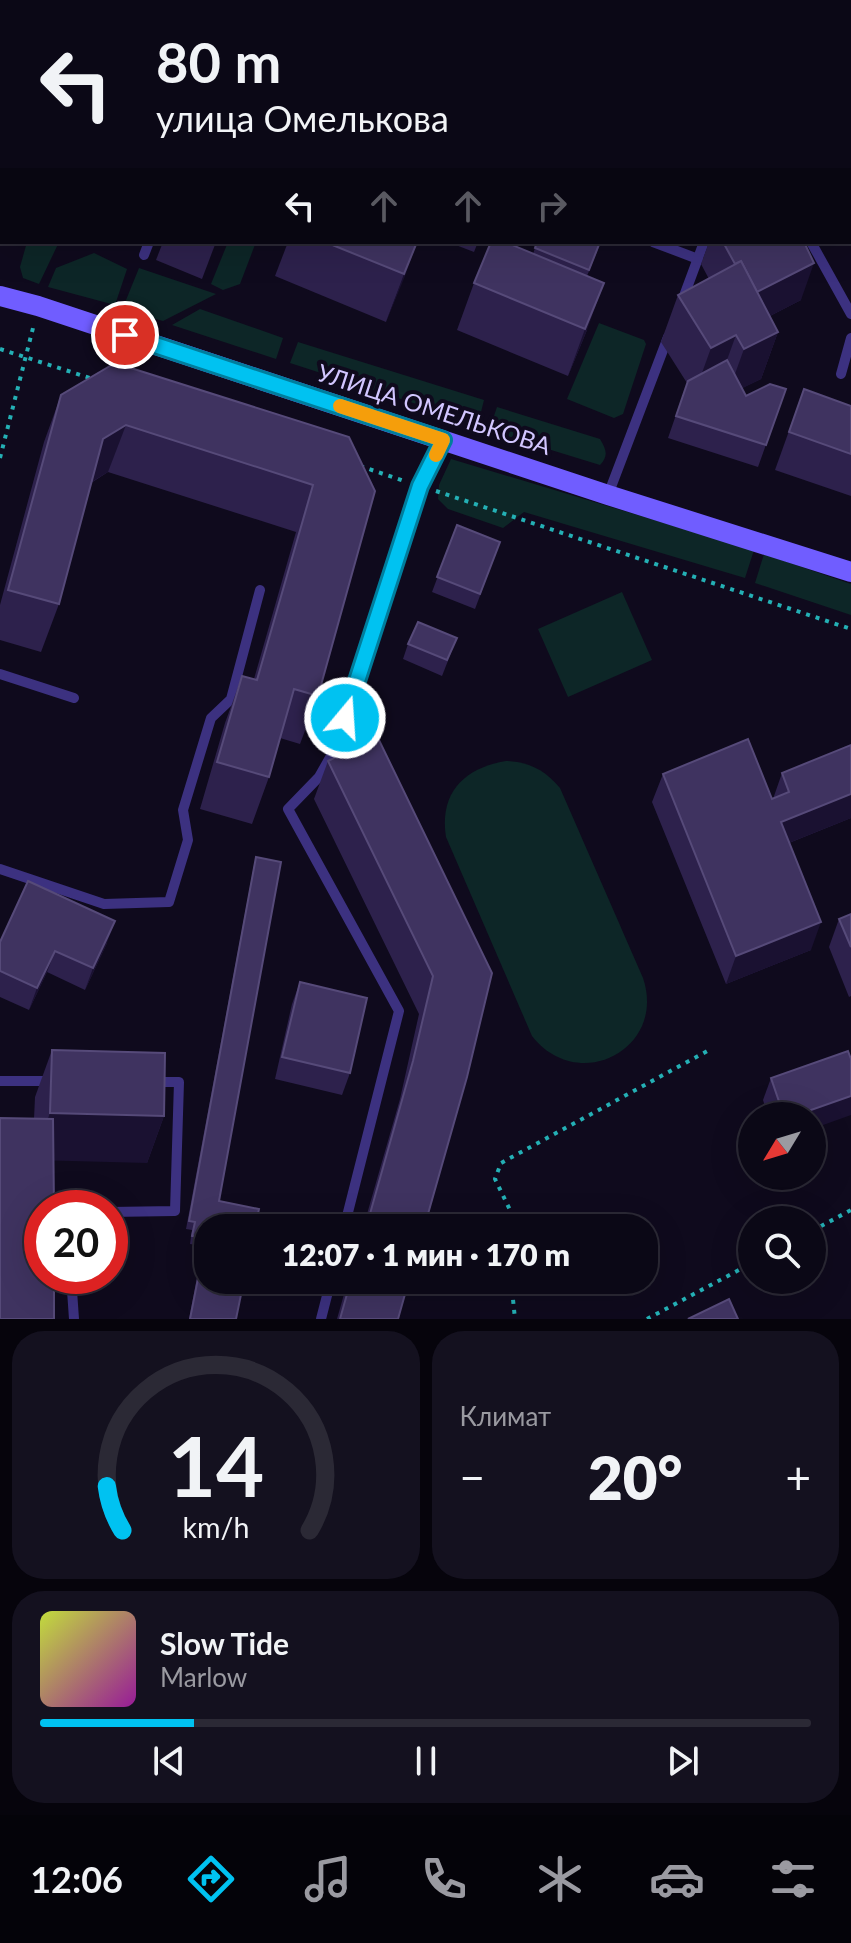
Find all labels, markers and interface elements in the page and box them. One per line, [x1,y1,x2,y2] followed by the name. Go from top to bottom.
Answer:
[156,28,281,95] text: 80 m
[24,32,128,136] icon: left
[156,96,449,140] text: улица Омелькова
[278,184,322,228] icon: left
[362,184,406,228] icon: ahead
[446,184,490,228] icon: ahead
[530,184,574,228] icon: right
[91,301,159,369] pin
[103,313,147,357] icon: arrive
[314,357,556,460] street label: УЛИЦА ОМЕЛЬКОВА
[303,676,387,760] position arrow
[738,1102,826,1190] north arrow
[738,1102,826,1294] map controls
[24,1190,128,1294] speed limit sign: 20
[738,1206,826,1294] button: search
[282,1236,570,1272] text: 12:07 · 1 мин · 170 m
[460,1400,551,1432] text: Климат
[168,1415,264,1515] text: 14
[588,1441,683,1513] text: 20°
[460,1451,485,1503] text: −
[785,1451,811,1503] text: +
[182,1510,249,1544] text: km/h
[160,1625,289,1661] text: Slow Tide
[160,1661,247,1693] text: Marlow
[147,1739,191,1783] icon: previous
[404,1739,448,1783] icon: pause
[661,1739,705,1783] icon: next
[183,1851,239,1907] icon: directions
[300,1851,356,1907] icon: music
[416,1851,472,1907] icon: phone
[532,1851,588,1907] icon: climate
[649,1851,705,1907] icon: car
[765,1851,821,1907] icon: filters
[30,1857,123,1901] text: 12:06

